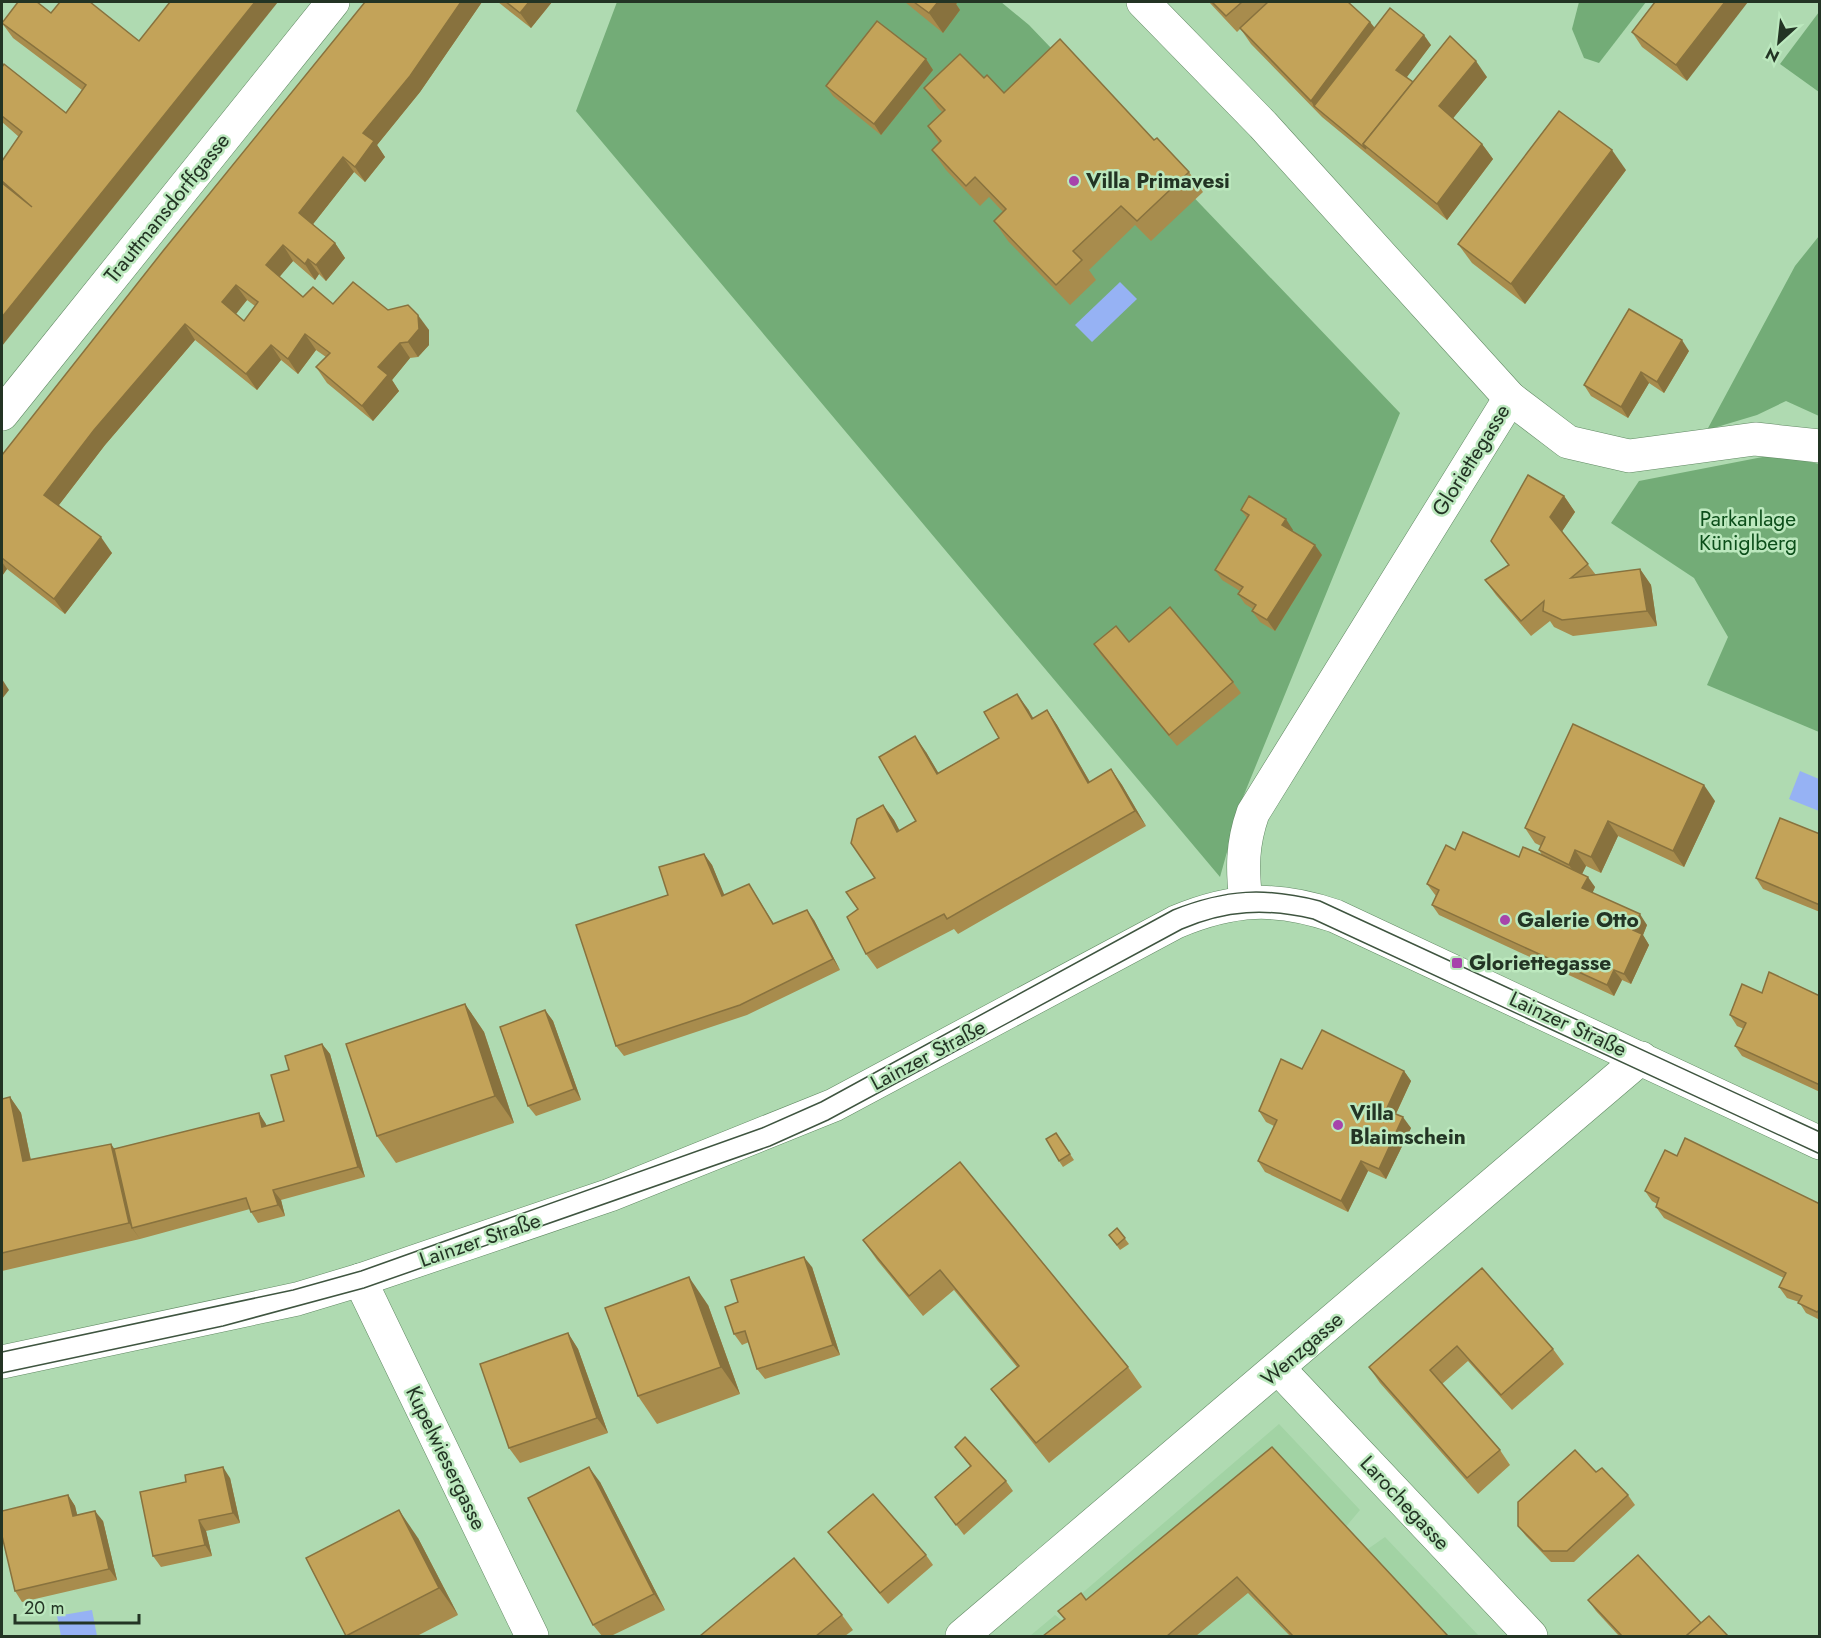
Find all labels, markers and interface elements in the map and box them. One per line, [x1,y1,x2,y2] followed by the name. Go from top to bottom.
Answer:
[1749,12,1809,72] north arrow
[1762,42,1783,68] text: N
[97,127,237,289] street label: Trauttmansdorffgasse
[1085,166,1230,196] place label: Villa Primavesi
[1067,174,1081,188] marker: Villa Primavesi
[1425,398,1517,522] street label: Gloriettegasse
[1699,504,1797,558] park label: Parkanlage Küniglberg
[1517,905,1639,935] place label: Galerie Otto
[1498,913,1512,927] marker: Galerie Otto
[1469,948,1611,978] place label: Gloriettegasse
[1450,956,1464,970] marker: Gloriettegasse
[1504,984,1632,1064] street label: Lainzer Straße
[865,1012,991,1098] street label: Lainzer Straße
[1349,1098,1466,1152] place label: Villa Blaimschein
[1331,1118,1345,1132] marker: Villa Blaimschein
[415,1205,545,1275] street label: Lainzer Straße
[1254,1305,1350,1393] street label: Wenzgasse
[398,1381,494,1535] street label: Kupelwiesergasse
[1353,1449,1457,1557] street label: Larochegasse
[15,1587,140,1625] scale bar
[24,1595,64,1621] text: 20 m

